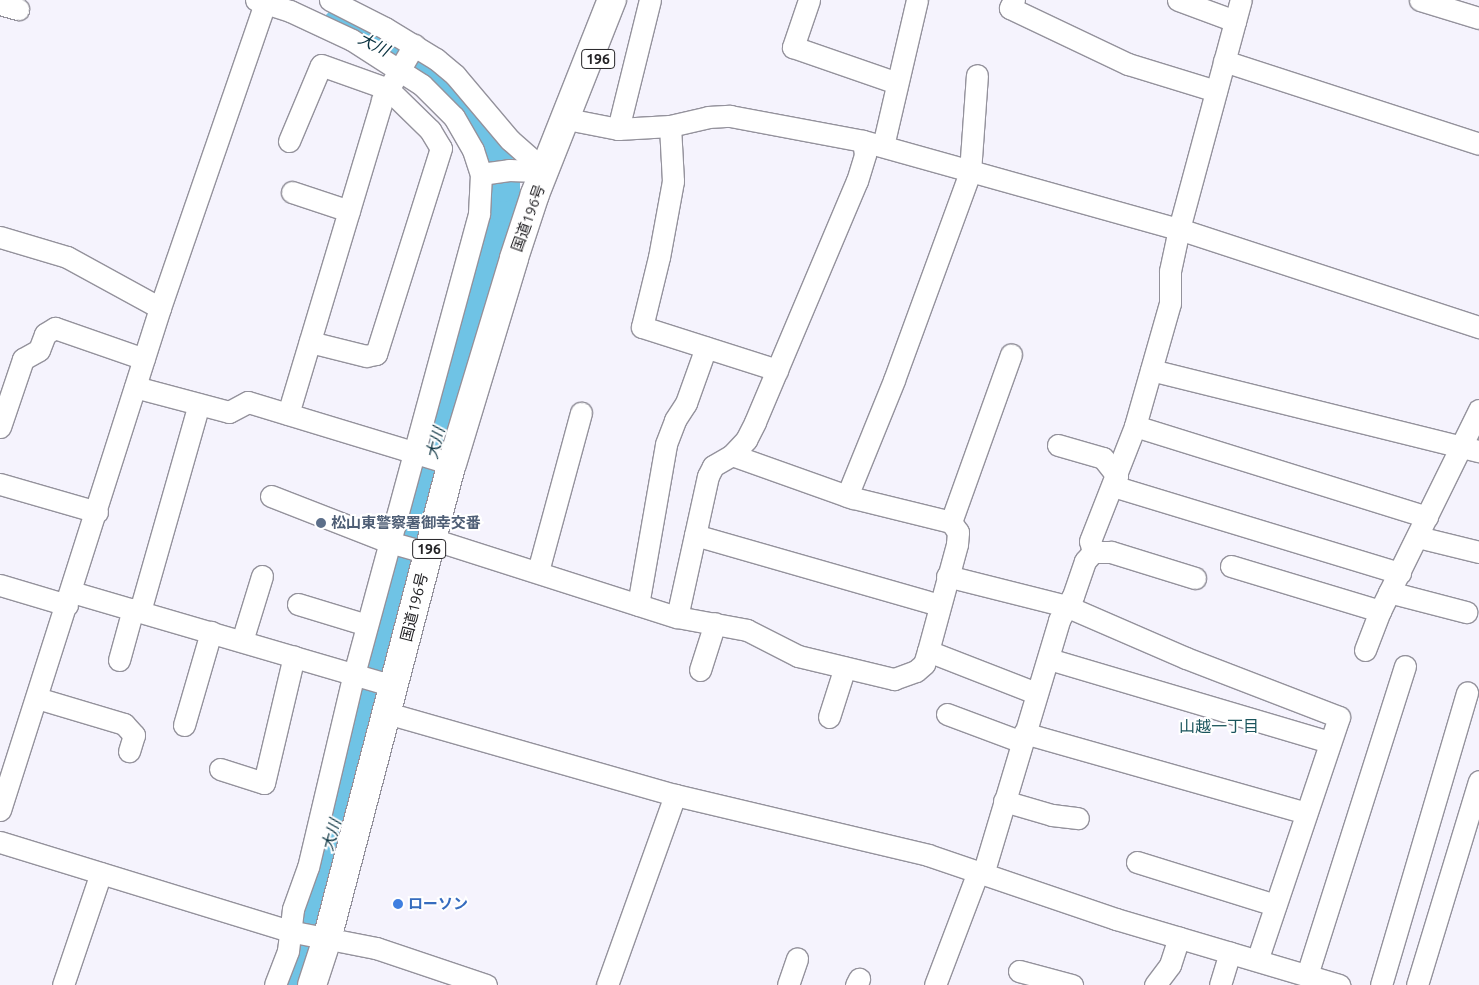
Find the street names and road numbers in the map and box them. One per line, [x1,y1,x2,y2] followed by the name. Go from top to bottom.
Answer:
[580,48,616,70] road number: 196
[508,182,548,254] street label: 国道196号
[412,538,446,560] road number: 196
[397,571,431,643] street label: 国道196号

